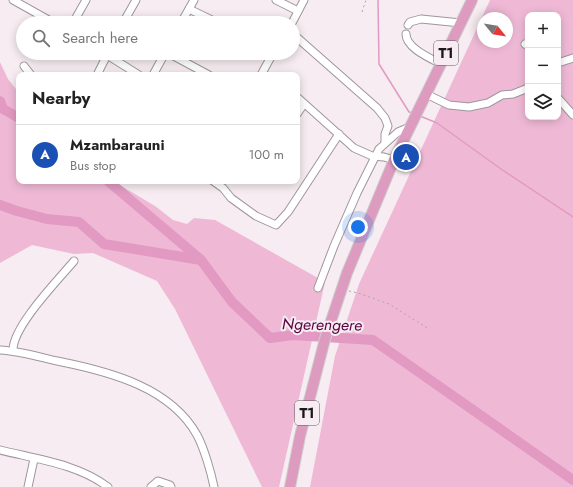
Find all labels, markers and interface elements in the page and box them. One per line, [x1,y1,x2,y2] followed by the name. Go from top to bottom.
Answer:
[477,12,513,48] north arrow
[525,12,561,120] map controls
[525,12,561,48] button: +
[16,16,300,60] search box
[30,27,52,49] icon: search
[62,27,138,49] text: Search here
[434,41,458,65] road number: T1
[525,48,561,84] button: −
[525,84,561,120] button: layers
[32,86,90,110] text: Nearby
[70,134,165,156] text: Mzambarauni
[393,142,419,172] pin: A
[40,145,50,164] text: A
[249,145,284,164] text: 100 m
[70,156,116,175] text: Bus stop
[348,217,368,237] your location
[282,312,362,337] water label: Ngerengere
[295,401,319,425] road number: T1

